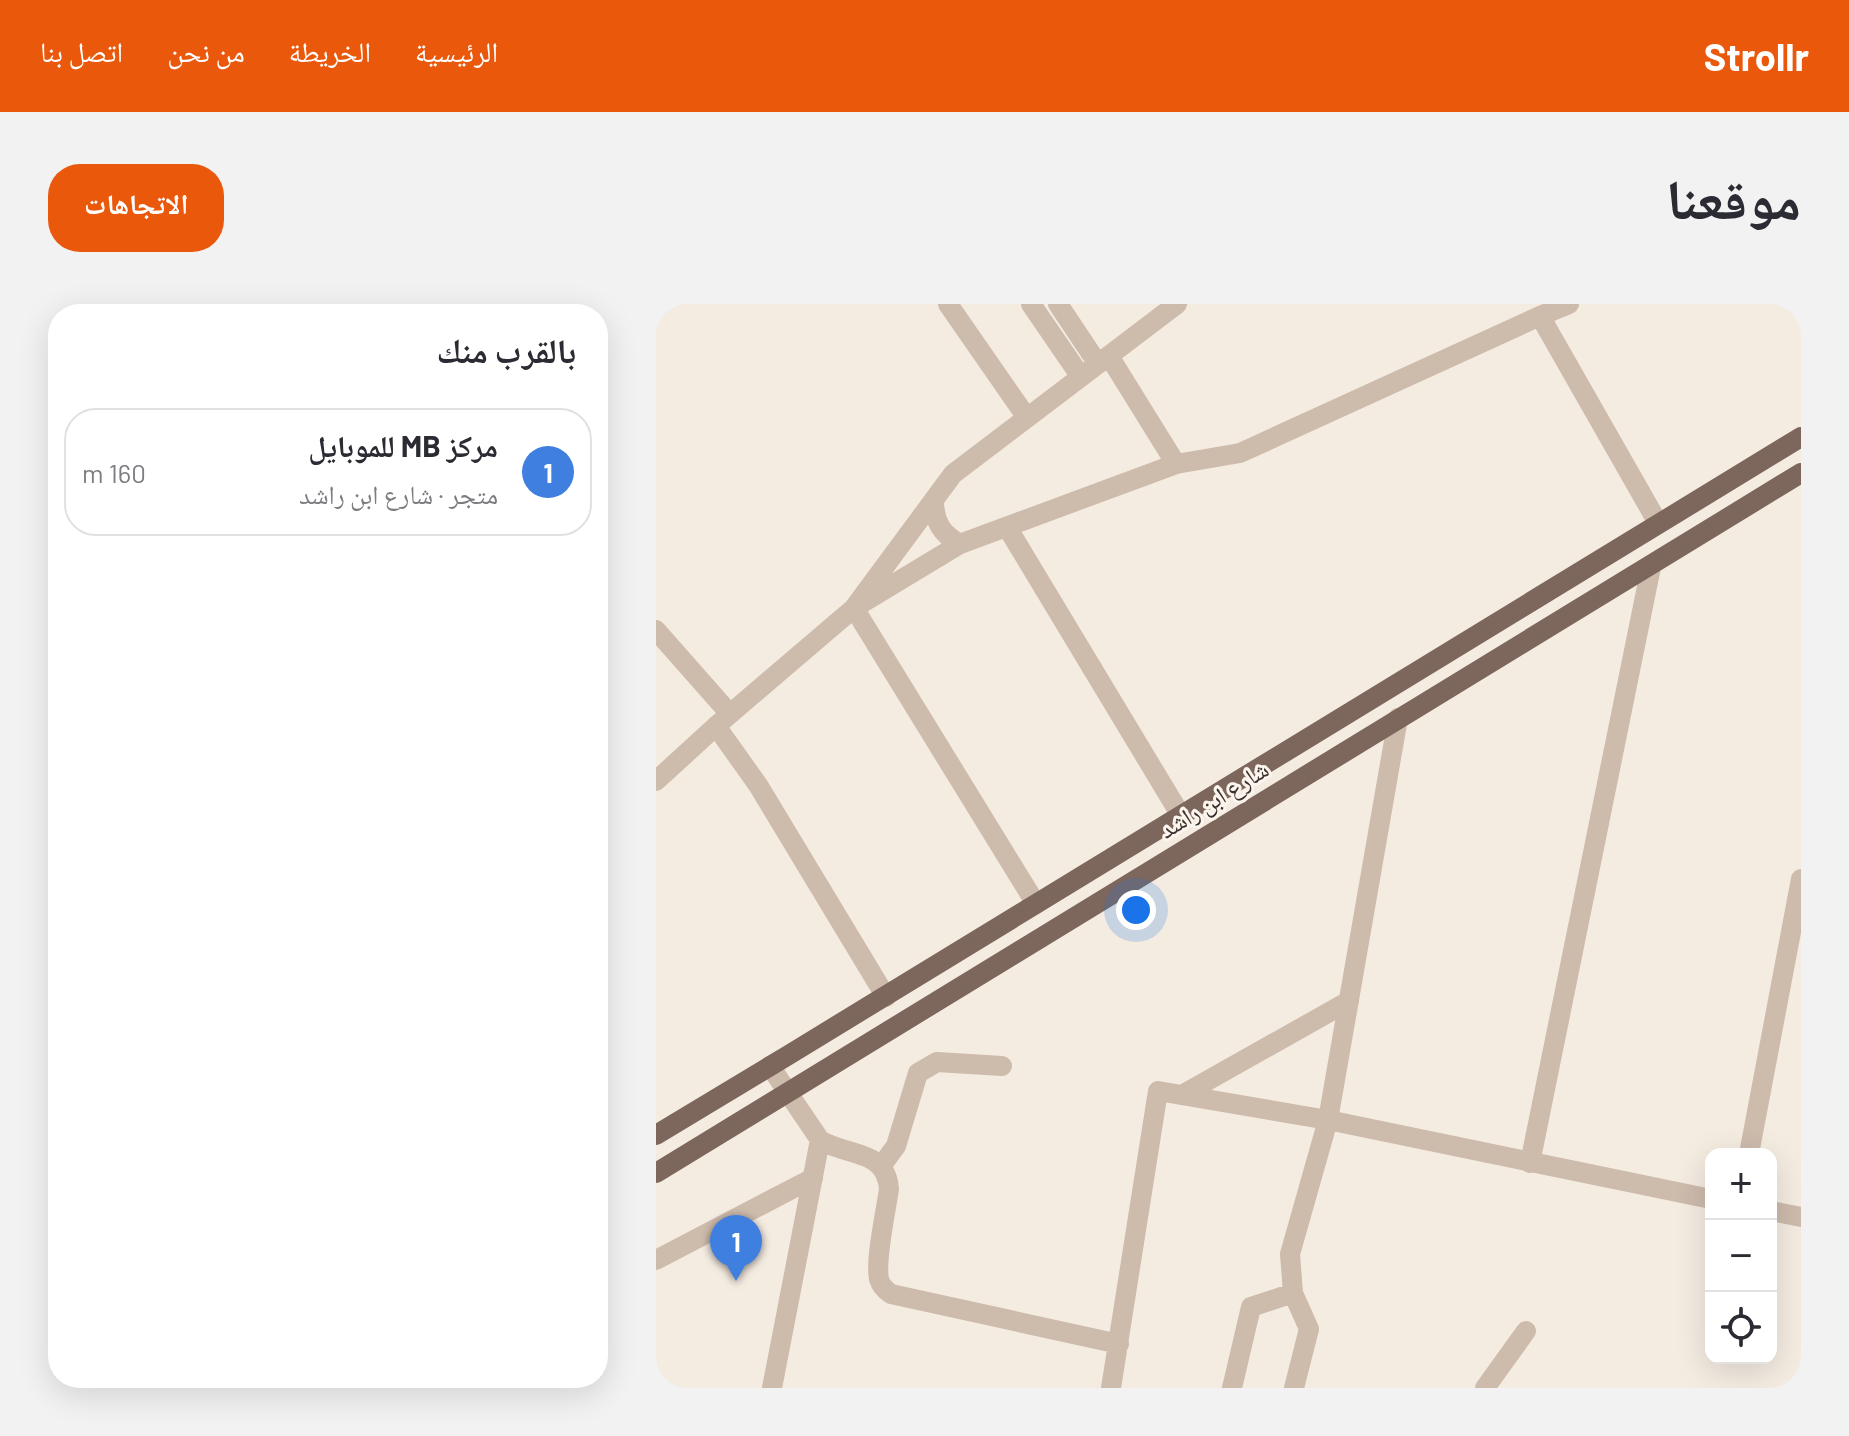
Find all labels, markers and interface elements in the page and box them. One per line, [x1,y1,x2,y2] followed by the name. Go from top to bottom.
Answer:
[1704,33,1809,79] text: Strollr
[40,34,123,68] text: اتصل بنا
[167,34,245,68] text: من نحن
[289,34,371,68] text: الخريطة
[415,34,498,68] text: الرئيسية
[48,164,224,252] button: الاتجاهات
[1666,164,1801,231] text: موقعنا
[436,329,576,370] text: بالقرب منك
[308,427,498,463] text: مركز MB للموبايل
[82,457,146,488] text: 160 m
[543,457,553,488] text: 1
[299,478,498,509] text: متجر · شارع ابن راشد
[1153,754,1274,846] street label: شارع ابن راشد
[1116,890,1156,930] your location
[1705,1148,1777,1364] map controls
[1705,1148,1777,1220] button: +
[710,1215,762,1281] pin: 1
[1705,1220,1777,1292] button: −
[1705,1292,1777,1364] button: locate

